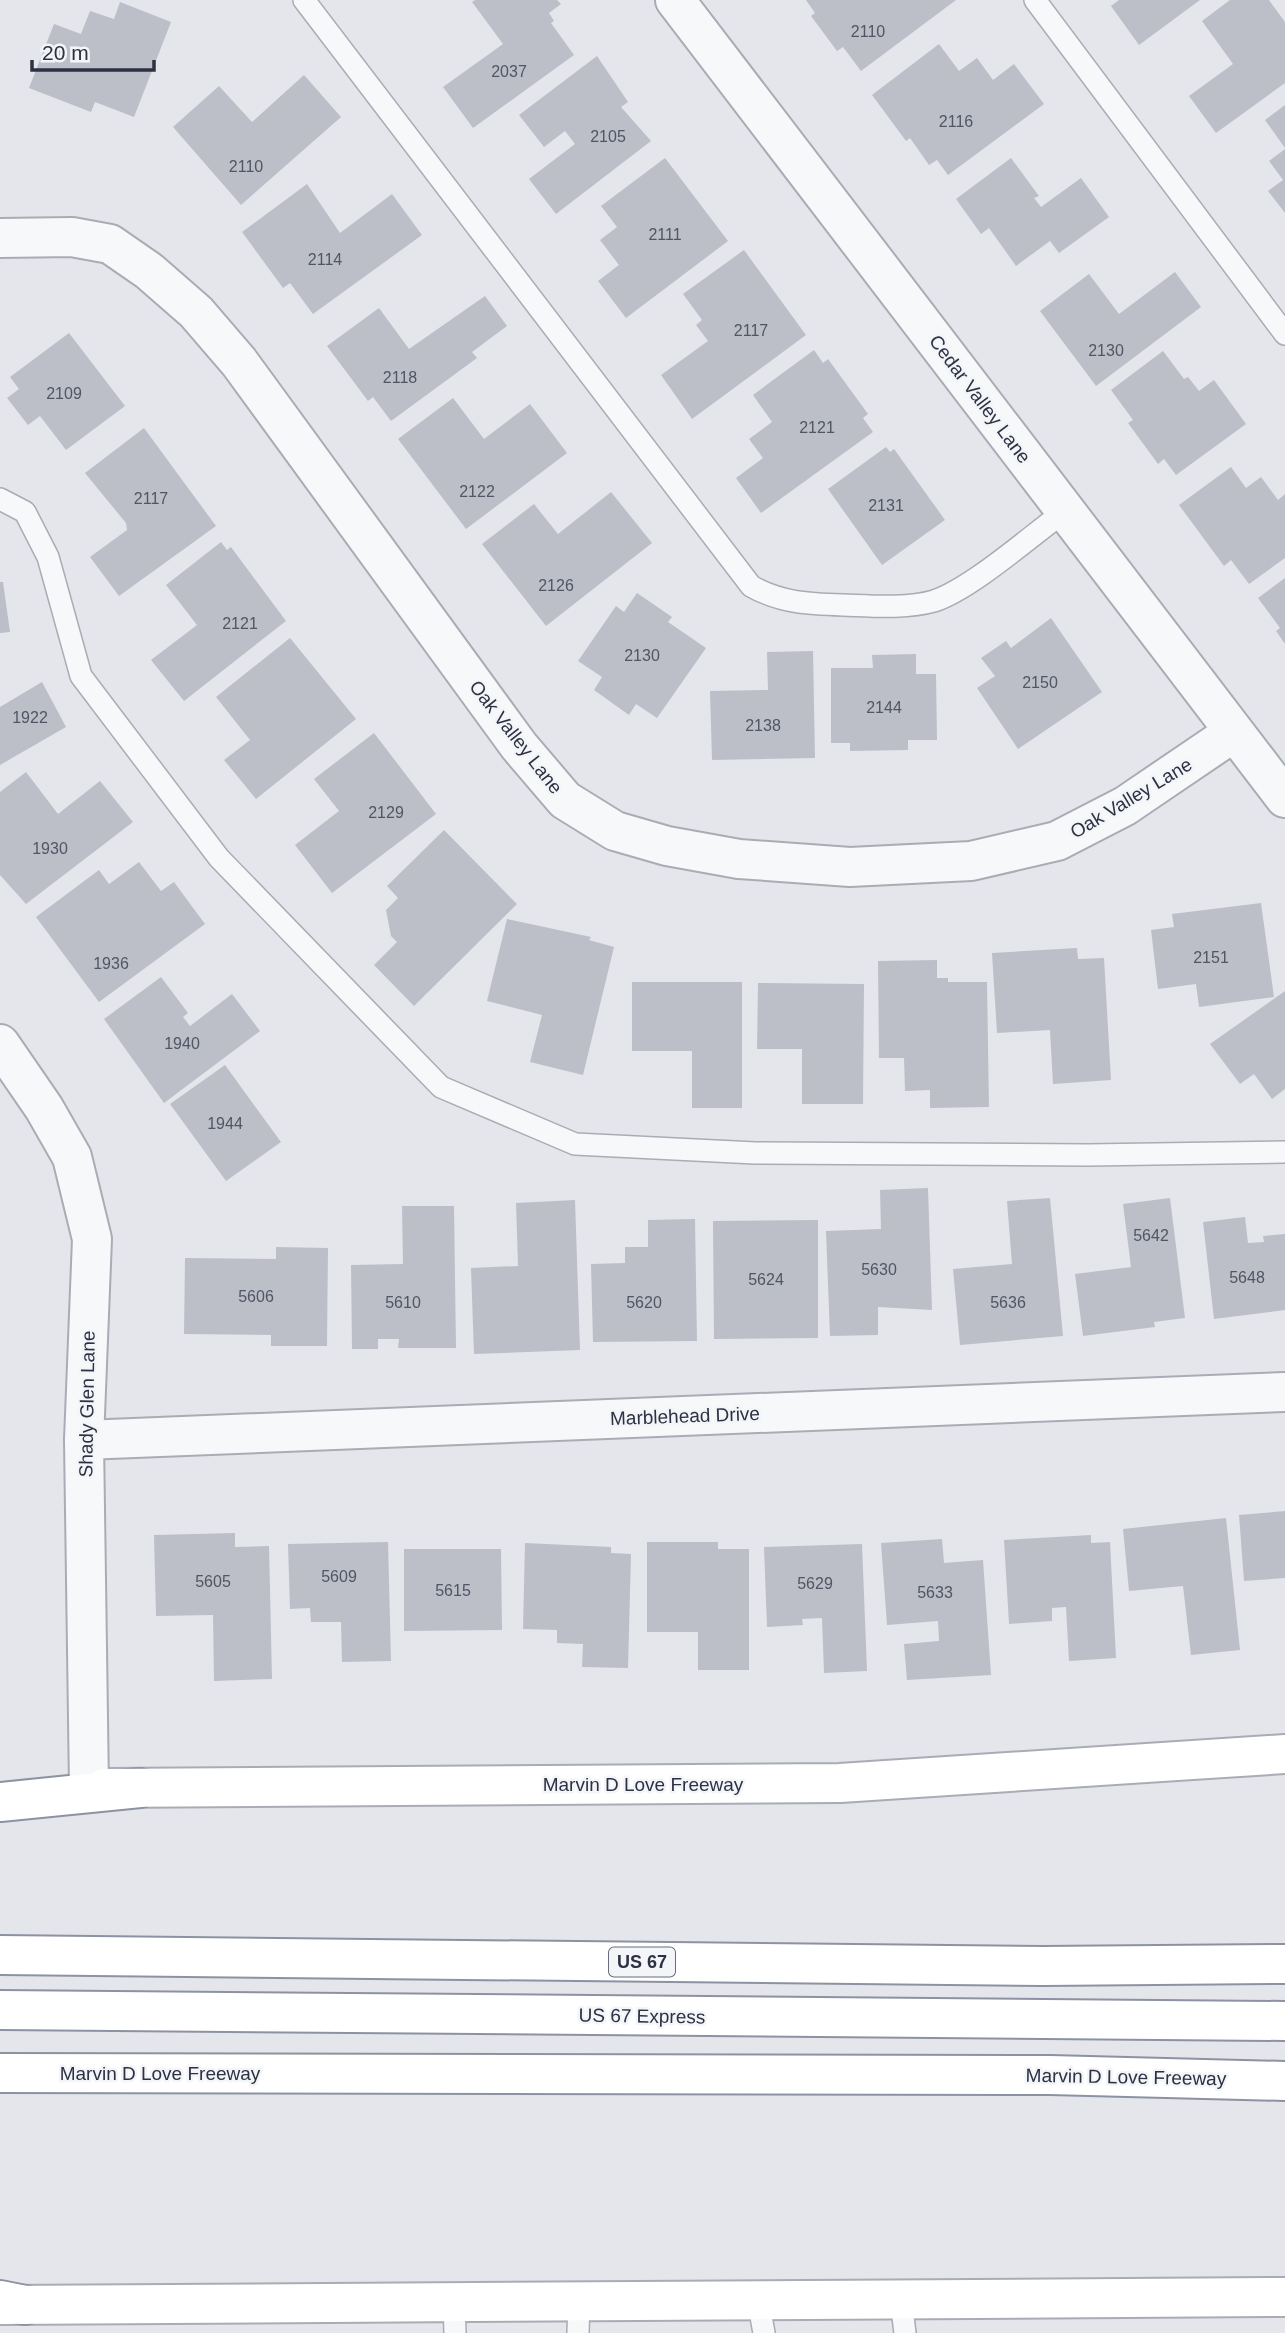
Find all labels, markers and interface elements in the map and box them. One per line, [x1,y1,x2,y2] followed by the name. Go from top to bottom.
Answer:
[851,23,885,40] house number: 2110
[32,28,154,72] scale bar
[42,41,89,64] text: 20 m
[491,63,527,80] house number: 2037
[939,113,973,130] house number: 2116
[590,128,626,145] house number: 2105
[229,158,263,175] house number: 2110
[648,226,682,243] house number: 2111
[308,251,342,268] house number: 2114
[734,322,768,339] house number: 2117
[925,331,1035,467] street label: Cedar Valley Lane
[1088,342,1124,359] house number: 2130
[383,369,417,386] house number: 2118
[46,385,82,402] house number: 2109
[799,419,835,436] house number: 2121
[459,483,495,500] house number: 2122
[134,490,168,507] house number: 2117
[868,497,904,514] house number: 2131
[538,577,574,594] house number: 2126
[222,615,258,632] house number: 2121
[624,647,660,664] house number: 2130
[1022,674,1058,691] house number: 2150
[465,676,567,798] street label: Oak Valley Lane
[866,699,902,716] house number: 2144
[12,709,48,726] house number: 1922
[745,717,781,734] house number: 2138
[1066,753,1196,843] street label: Oak Valley Lane
[368,804,404,821] house number: 2129
[32,840,68,857] house number: 1930
[1193,949,1229,966] house number: 2151
[93,955,129,972] house number: 1936
[164,1035,200,1052] house number: 1940
[207,1115,243,1132] house number: 1944
[1133,1227,1169,1244] house number: 5642
[861,1261,897,1278] house number: 5630
[1229,1269,1265,1286] house number: 5648
[748,1271,784,1288] house number: 5624
[238,1288,274,1305] house number: 5606
[385,1294,421,1311] house number: 5610
[626,1294,662,1311] house number: 5620
[990,1294,1026,1311] house number: 5636
[75,1330,99,1478] street label: Shady Glen Lane
[610,1403,760,1429] street label: Marblehead Drive
[321,1568,357,1585] house number: 5609
[195,1573,231,1590] house number: 5605
[797,1575,833,1592] house number: 5629
[435,1582,471,1599] house number: 5615
[917,1584,953,1601] house number: 5633
[543,1774,744,1795] street label: Marvin D Love Freeway
[609,1948,675,1976] road number: US 67
[578,2004,706,2028] street label: US 67 Express
[60,2063,261,2084] street label: Marvin D Love Freeway
[1026,2065,1227,2089] street label: Marvin D Love Freeway

